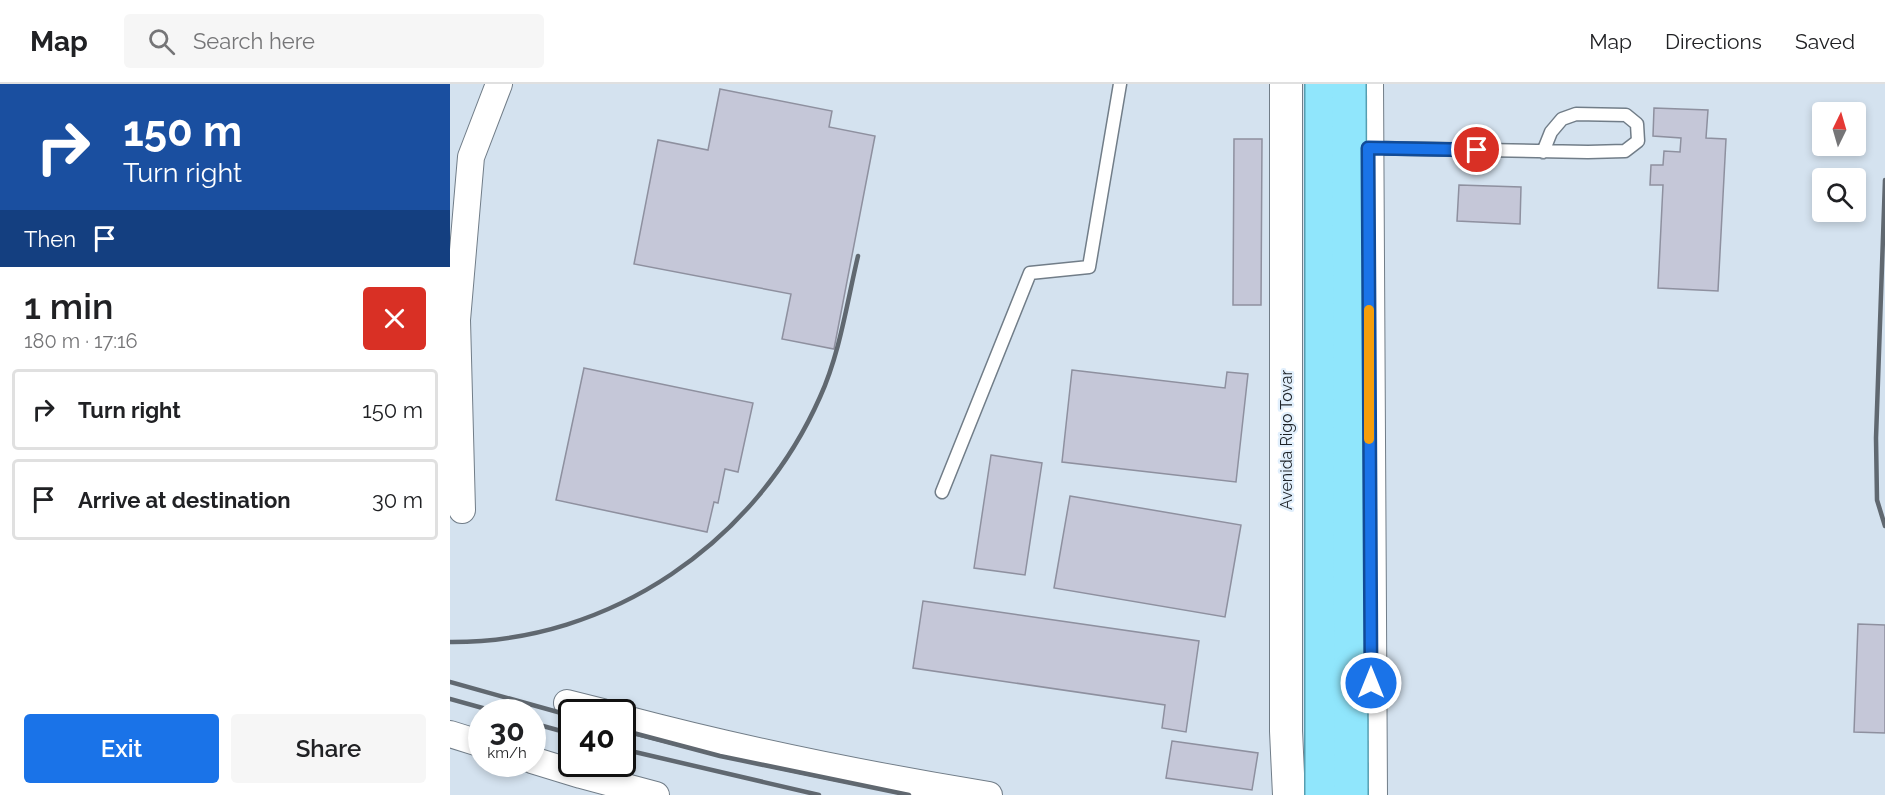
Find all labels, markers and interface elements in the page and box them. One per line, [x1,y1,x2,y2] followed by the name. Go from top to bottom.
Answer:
[124,14,544,68] search box
[30,25,88,58] text: Map
[145,25,178,58] icon: search
[193,28,315,54] text: Search here
[1589,29,1632,54] text: Map
[1665,29,1762,54] text: Directions
[1795,29,1855,54] text: Saved
[1812,102,1866,156] north arrow
[1812,102,1866,222] map controls
[123,107,242,156] text: 150 m
[24,108,102,186] icon: right
[1451,124,1502,175] pin
[1460,133,1493,166] icon: arrive
[123,157,242,188] text: Turn right
[1812,168,1866,222] button: search
[88,222,121,255] icon: arrive
[24,226,76,252] text: Then
[24,285,113,327] text: 1 min
[363,287,426,350] button: close
[24,329,138,353] text: 180 m · 17:16
[1277,370,1296,510] street label: Avenida Rigo Tovar
[27,393,60,426] icon: right
[78,397,181,423] text: Turn right
[362,397,423,423] text: 150 m
[27,483,60,516] icon: arrive
[78,487,291,513] text: Arrive at destination
[372,487,423,513] text: 30 m
[1339,651,1403,715] position arrow
[558,699,636,777] speed limit sign: 40
[489,713,525,748] text: 30
[24,714,219,783] button: Exit
[231,714,426,783] button: Share
[487,744,527,762] text: km/h

